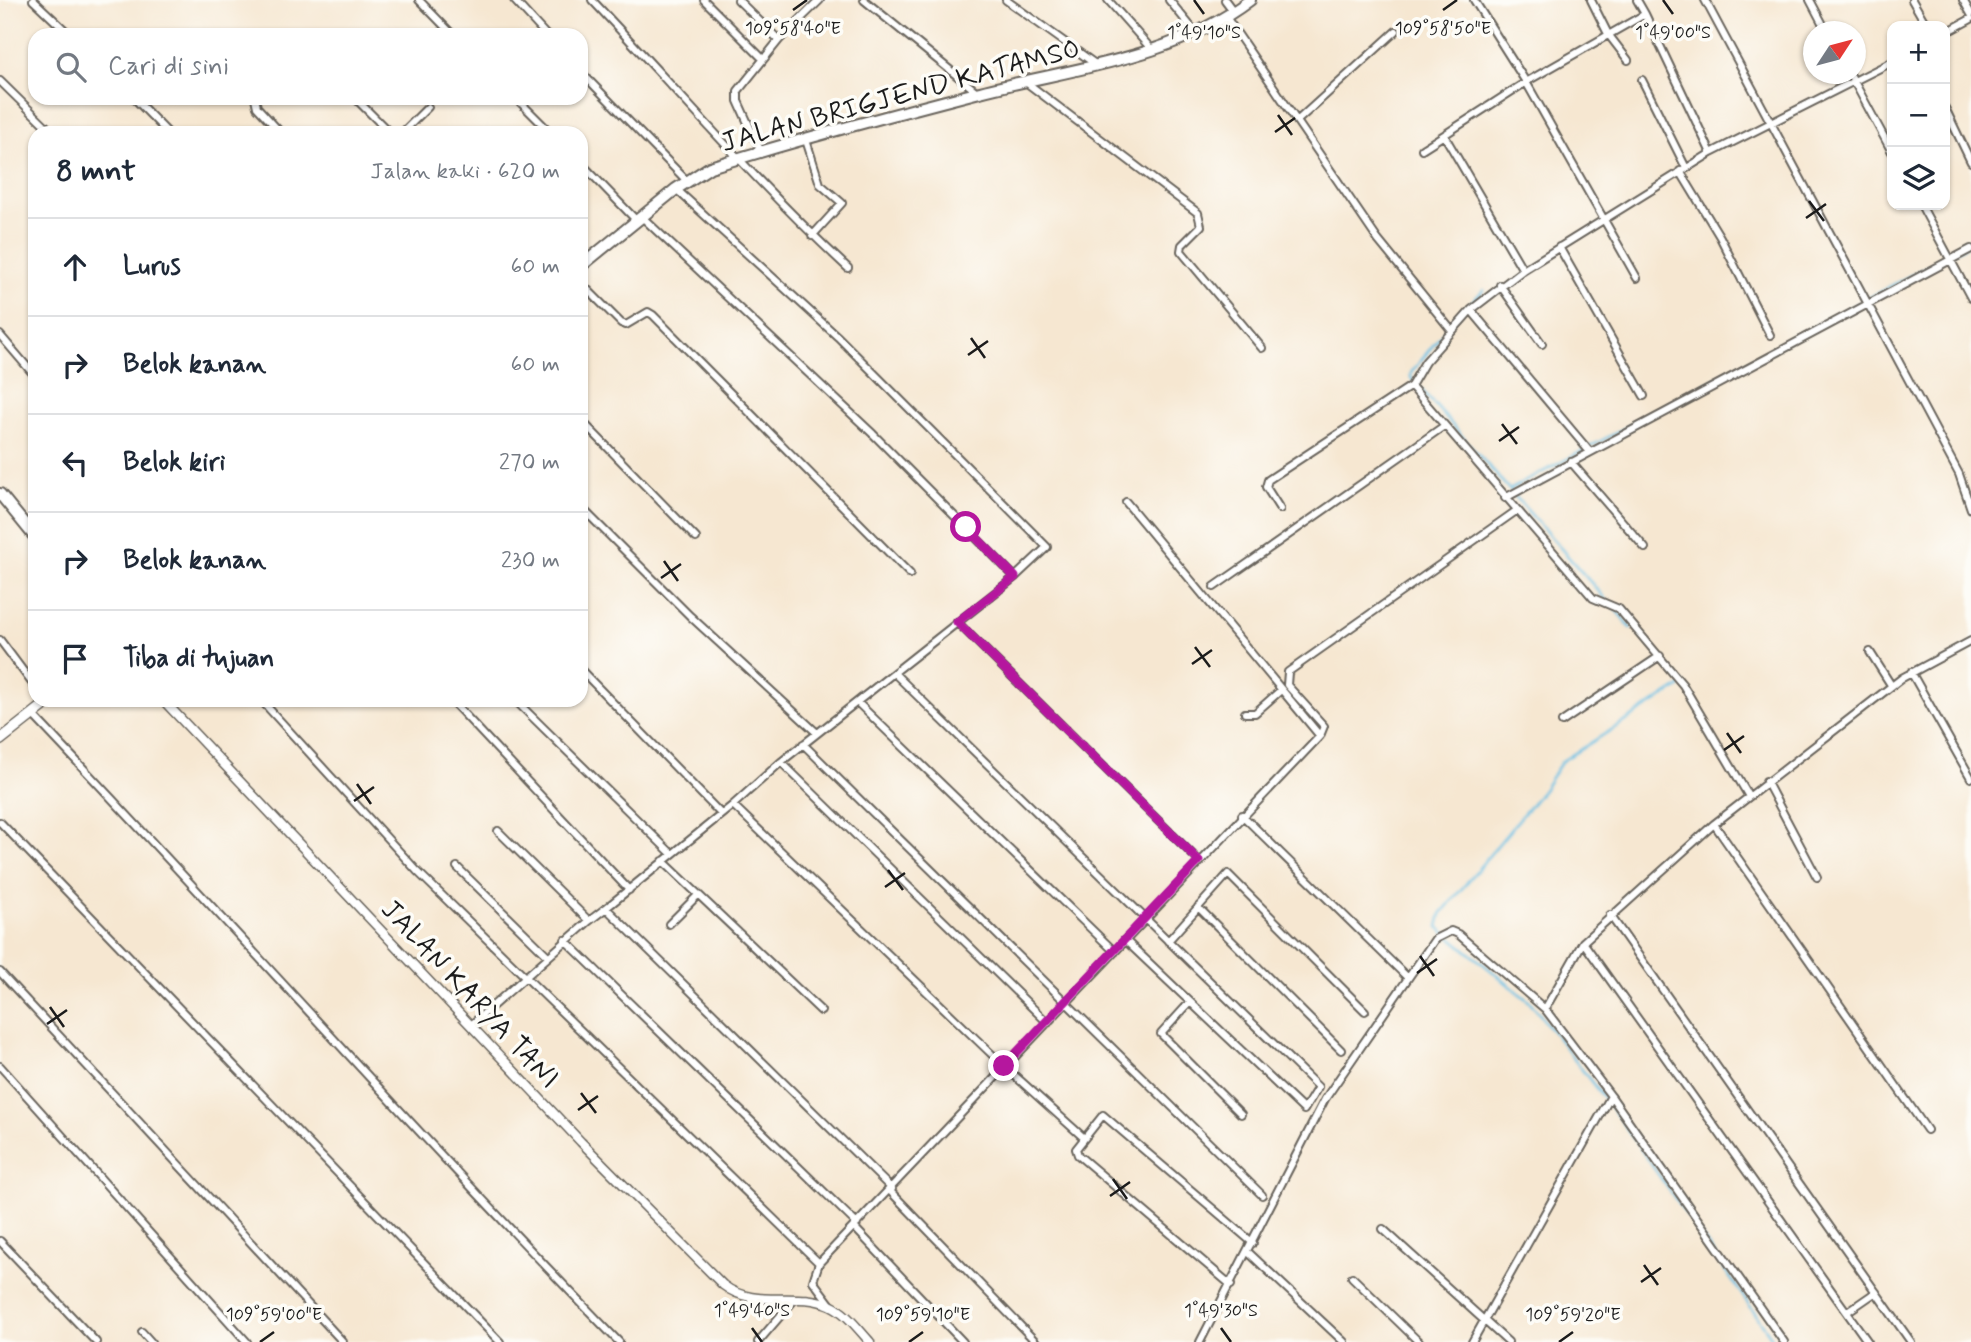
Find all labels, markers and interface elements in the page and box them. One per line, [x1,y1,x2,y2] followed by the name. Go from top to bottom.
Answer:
[745,17,841,41] text: 109°58'40"E
[1395,17,1491,41] text: 109°58'50"E
[1167,21,1241,45] text: 1°49'10"S
[1635,21,1711,45] text: 1°49'00"S
[1803,21,1866,84] north arrow
[1887,21,1950,210] map controls
[1887,21,1950,84] button: +
[28,28,588,105] search box
[717,31,1084,162] street label: JALAN BRIGJEND KATAMSO
[52,48,90,86] icon: search
[108,50,229,84] text: Cari di sini
[1887,84,1950,147] button: −
[1887,147,1950,210] button: layers
[56,152,136,191] text: 8 mnt
[370,157,560,187] text: Jalan kaki · 620 m
[56,248,94,286] icon: ahead
[123,250,181,284] text: Lurus
[511,252,560,282] text: 60 m
[56,346,94,384] icon: right
[123,348,266,382] text: Belok kanan
[511,350,560,380] text: 60 m
[56,444,94,482] icon: left
[123,446,225,480] text: Belok kiri
[499,448,560,478] text: 270 m
[950,511,981,542] route start
[56,542,94,580] icon: right
[123,544,266,578] text: Belok kanan
[501,546,560,576] text: 230 m
[56,640,94,678] icon: arrive
[123,642,274,676] text: Tiba di tujuan
[372,892,566,1097] street label: JALAN KARYA TANI
[988,1050,1019,1081] route end
[714,1299,790,1323] text: 1°49'40"S
[1184,1299,1258,1323] text: 1°49'30"S
[226,1303,322,1327] text: 109°59'00"E
[876,1303,970,1327] text: 109°59'10"E
[1525,1303,1621,1327] text: 109°59'20"E

